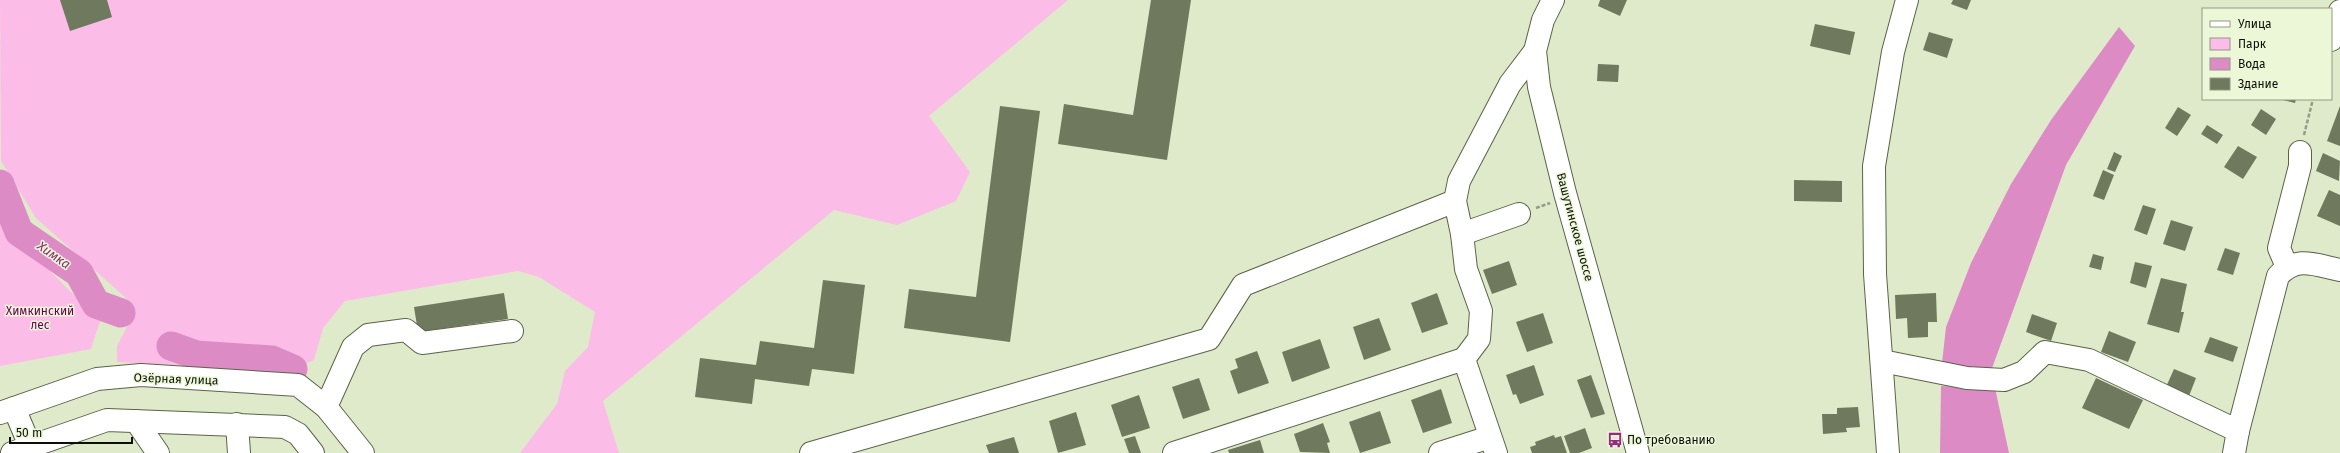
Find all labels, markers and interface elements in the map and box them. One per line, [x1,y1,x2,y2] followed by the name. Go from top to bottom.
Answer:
[2202,8,2332,100] legend
[2238,17,2272,31] text: Улица
[2238,37,2267,51] text: Парк
[2238,57,2265,71] text: Вода
[2238,77,2278,91] text: Здание
[1554,171,1596,283] street label: Вашутинское шоссе
[34,238,74,272] water label: Химка
[6,304,74,332] park label: Химкинский лес
[133,371,219,387] street label: Озёрная улица
[10,419,132,445] scale bar
[16,426,42,440] text: 50 m
[1606,431,1624,449] bus stop icon: По требованию
[1627,433,1715,447] place label: По требованию

